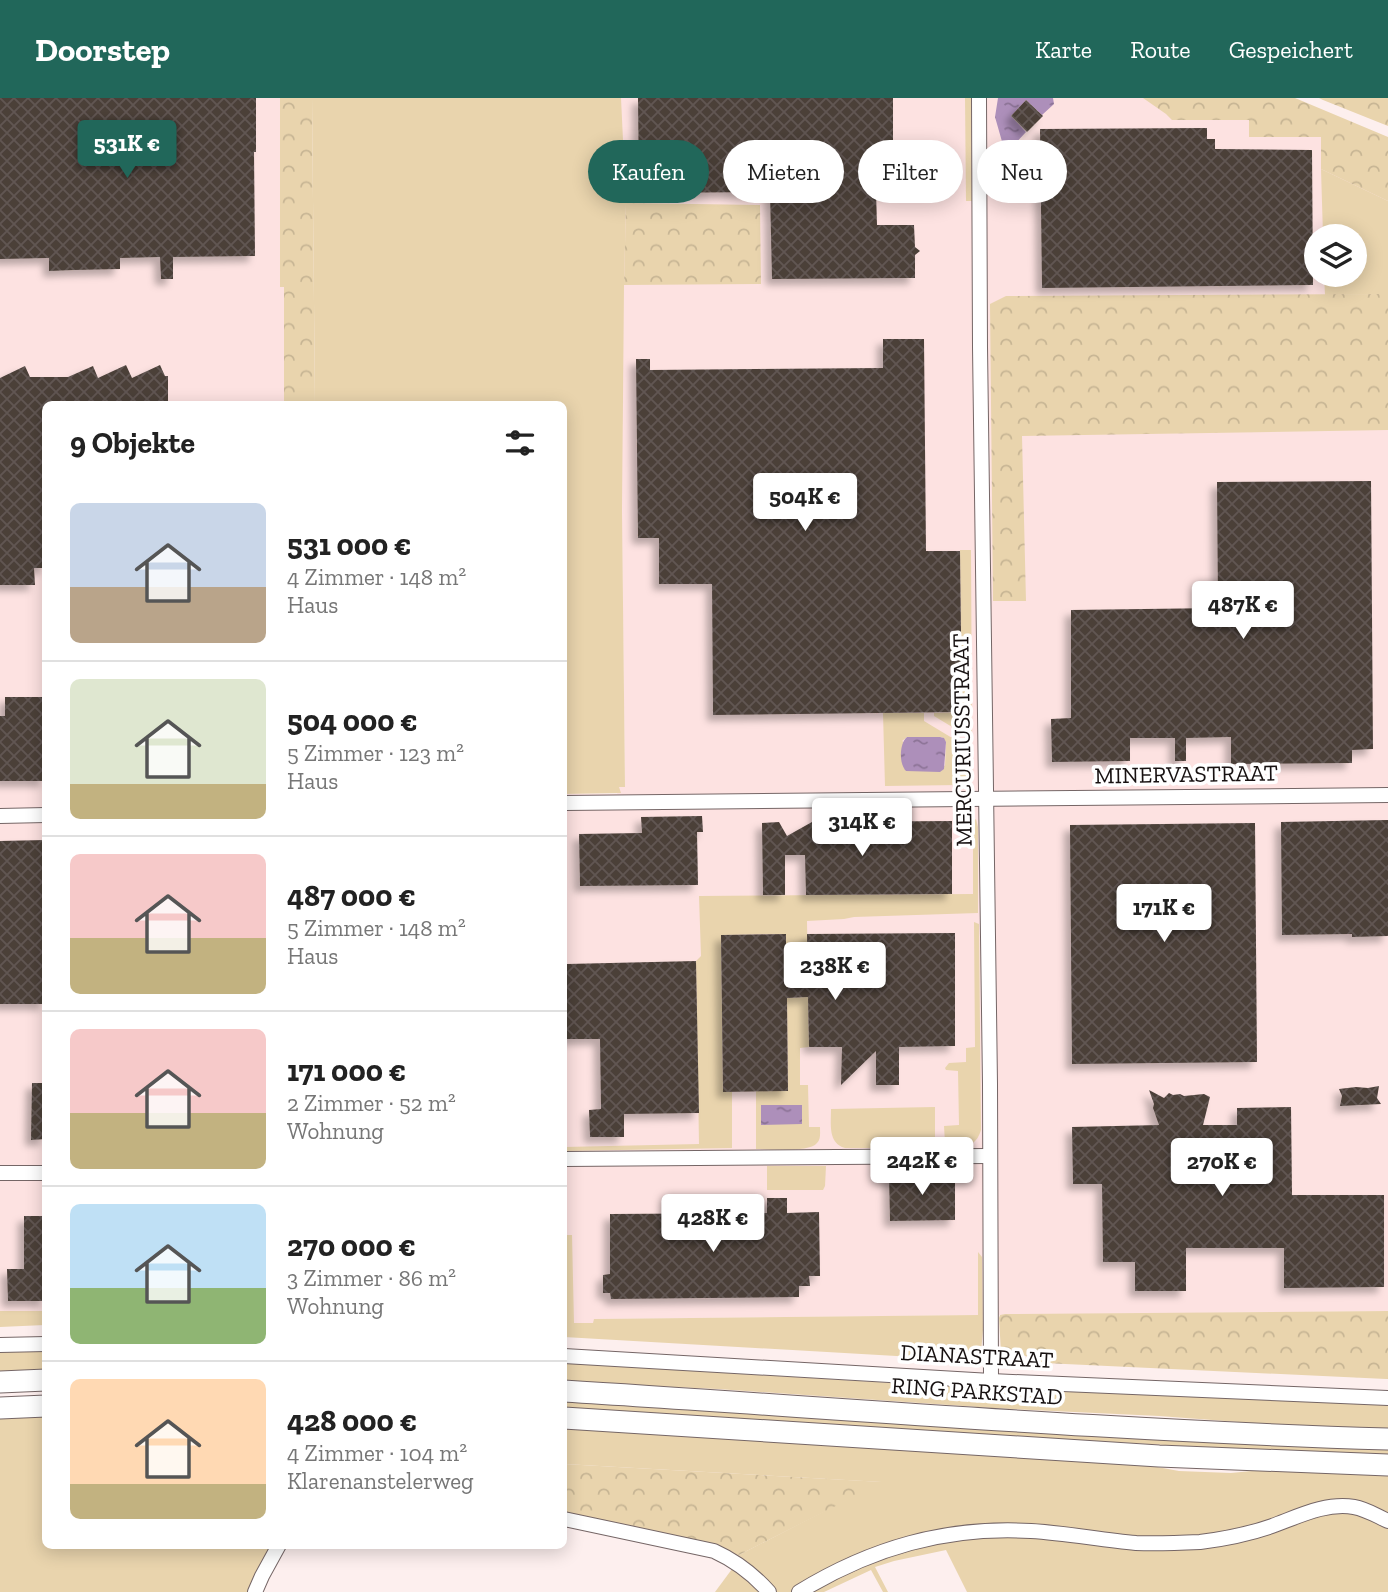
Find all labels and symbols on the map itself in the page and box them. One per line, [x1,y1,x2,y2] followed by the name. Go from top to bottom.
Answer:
[70,120,184,180] pin: 531K €
[748,474,862,533] pin: 504K €
[1186,582,1300,641] pin: 487K €
[946,633,978,847] street label: MERCURIUSSTRAAT
[1094,758,1278,790] street label: MINERVASTRAAT
[805,798,919,858] pin: 314K €
[1107,884,1221,944] pin: 171K €
[778,942,892,1002] pin: 238K €
[865,1138,979,1197] pin: 242K €
[1165,1138,1279,1198] pin: 270K €
[656,1194,770,1254] pin: 428K €
[900,1338,1054,1374] street label: DIANASTRAAT
[890,1371,1064,1411] street label: RING PARKSTAD

